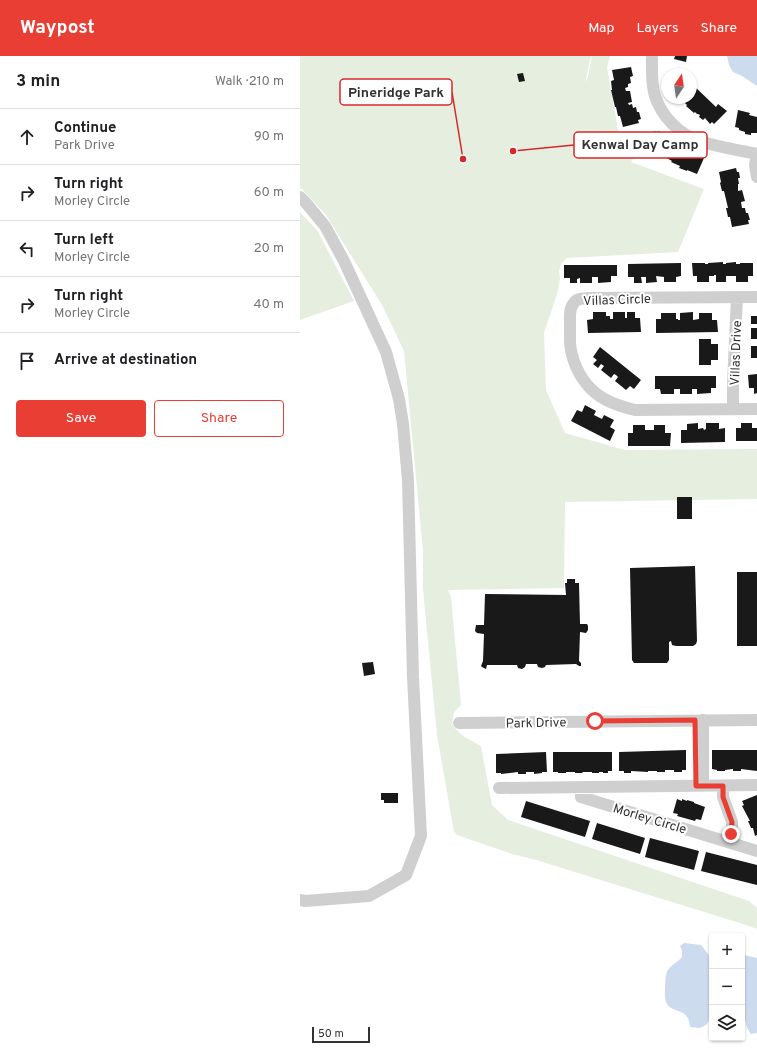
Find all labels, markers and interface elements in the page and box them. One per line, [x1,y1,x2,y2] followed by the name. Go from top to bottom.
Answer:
[20,16,95,40] text: Waypost
[588,20,614,37] text: Map
[636,20,678,37] text: Layers
[700,20,737,37] text: Share
[661,68,697,104] north arrow
[16,71,60,93] text: 3 min
[215,74,284,90] text: Walk · 210 m
[340,79,452,105] callout: Pineridge Park
[348,85,444,102] text: Pineridge Park
[54,119,116,138] text: Continue
[16,126,38,148] icon: ahead
[254,129,284,145] text: 90 m
[574,132,707,158] callout: Kenwal Day Camp
[581,137,699,154] text: Kenwal Day Camp
[54,138,115,154] text: Park Drive
[54,175,123,194] text: Turn right
[16,182,38,204] icon: right
[254,185,284,201] text: 60 m
[54,194,130,210] text: Morley Circle
[54,231,114,250] text: Turn left
[16,238,38,260] icon: left
[254,241,284,257] text: 20 m
[54,250,130,266] text: Morley Circle
[54,287,123,306] text: Turn right
[583,292,651,310] street label: Villas Circle
[16,294,38,316] icon: right
[254,297,284,313] text: 40 m
[54,306,130,322] text: Morley Circle
[728,320,746,386] street label: Villas Drive
[16,350,38,372] icon: arrive
[54,351,197,370] text: Arrive at destination
[16,400,146,437] button: Save
[154,400,284,437] button: Share
[586,712,604,730] route start
[506,715,567,733] street label: Park Drive
[611,801,688,839] street label: Morley Circle
[722,825,740,843] route end
[709,933,745,1041] map controls
[709,933,745,969] button: +
[709,969,745,1005] button: −
[709,1005,745,1041] button: layers
[312,1025,370,1044] scale bar
[318,1027,344,1041] text: 50 m

